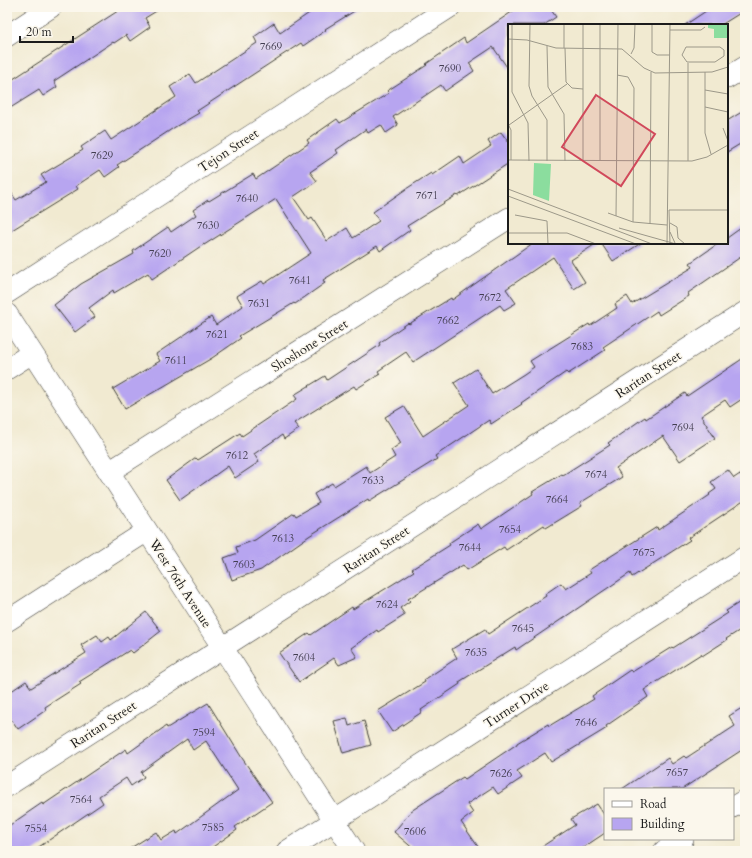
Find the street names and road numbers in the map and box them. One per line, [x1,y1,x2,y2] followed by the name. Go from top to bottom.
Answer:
[195,125,262,177] street label: Tejon Street
[268,315,351,377] street label: Shoshone Street
[612,347,685,403] street label: Raritan Street
[340,522,413,578] street label: Raritan Street
[144,535,216,631] street label: West 76th Avenue
[480,677,553,733] street label: Turner Drive
[67,697,140,753] street label: Raritan Street

